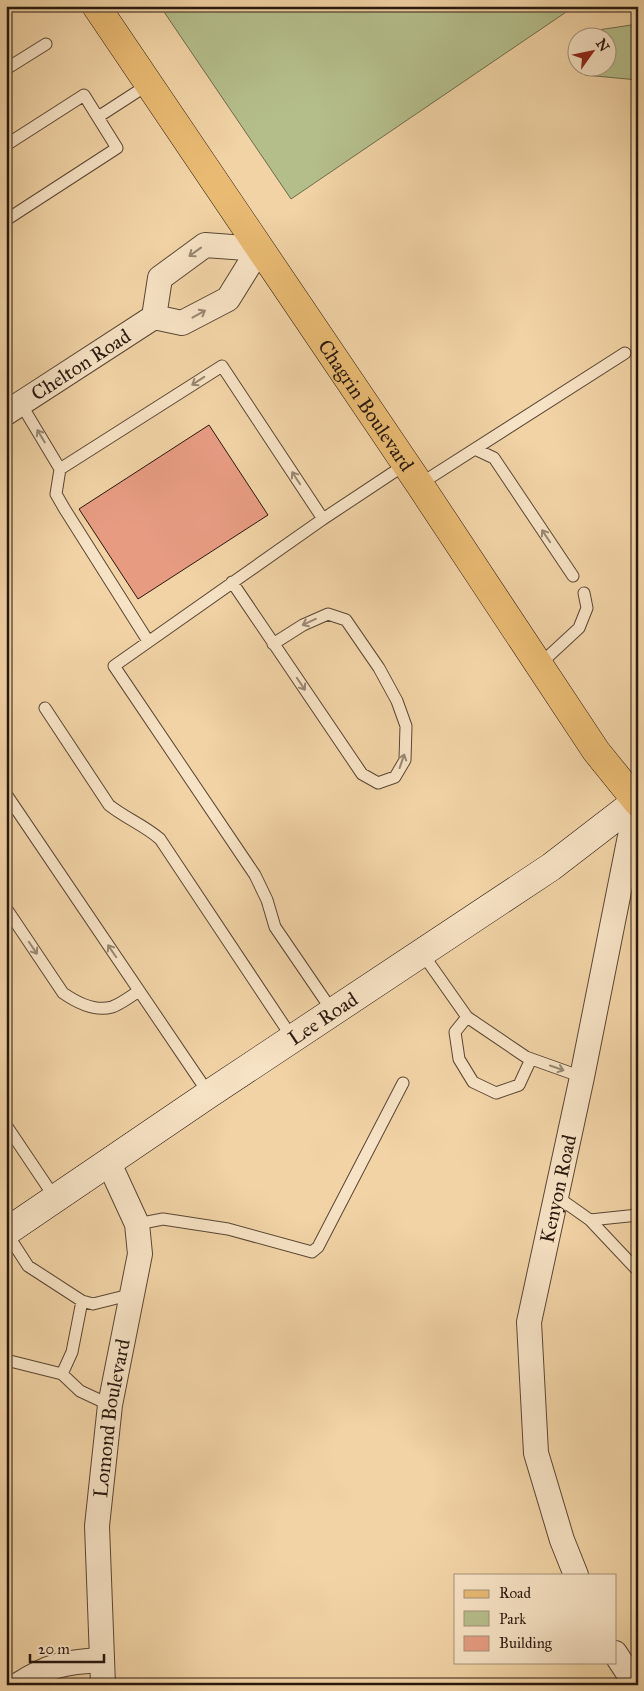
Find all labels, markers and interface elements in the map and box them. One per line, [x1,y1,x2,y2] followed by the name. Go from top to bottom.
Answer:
[566,28,616,78] north arrow
[592,36,613,55] text: N
[188,247,202,257] one-way arrow
[192,309,207,319] one-way arrow
[27,324,135,406] street label: Chelton Road
[313,335,419,476] street label: Chagrin Boulevard
[191,376,205,387] one-way arrow
[35,430,45,444] one-way arrow
[291,471,301,485] one-way arrow
[541,529,551,543] one-way arrow
[302,618,317,628] one-way arrow
[296,677,306,691] one-way arrow
[398,754,407,769] one-way arrow
[28,941,39,955] one-way arrow
[107,944,117,958] one-way arrow
[283,987,362,1050] street label: Lee Road
[549,1064,564,1073] one-way arrow
[534,1132,581,1245] street label: Kenyon Road
[88,1337,135,1499] street label: Lomond Boulevard
[454,1574,616,1664] legend
[499,1584,531,1602] text: Road
[499,1610,526,1628] text: Park
[30,1631,104,1663] scale bar
[499,1634,553,1652] text: Building
[38,1640,70,1658] text: 20 m

